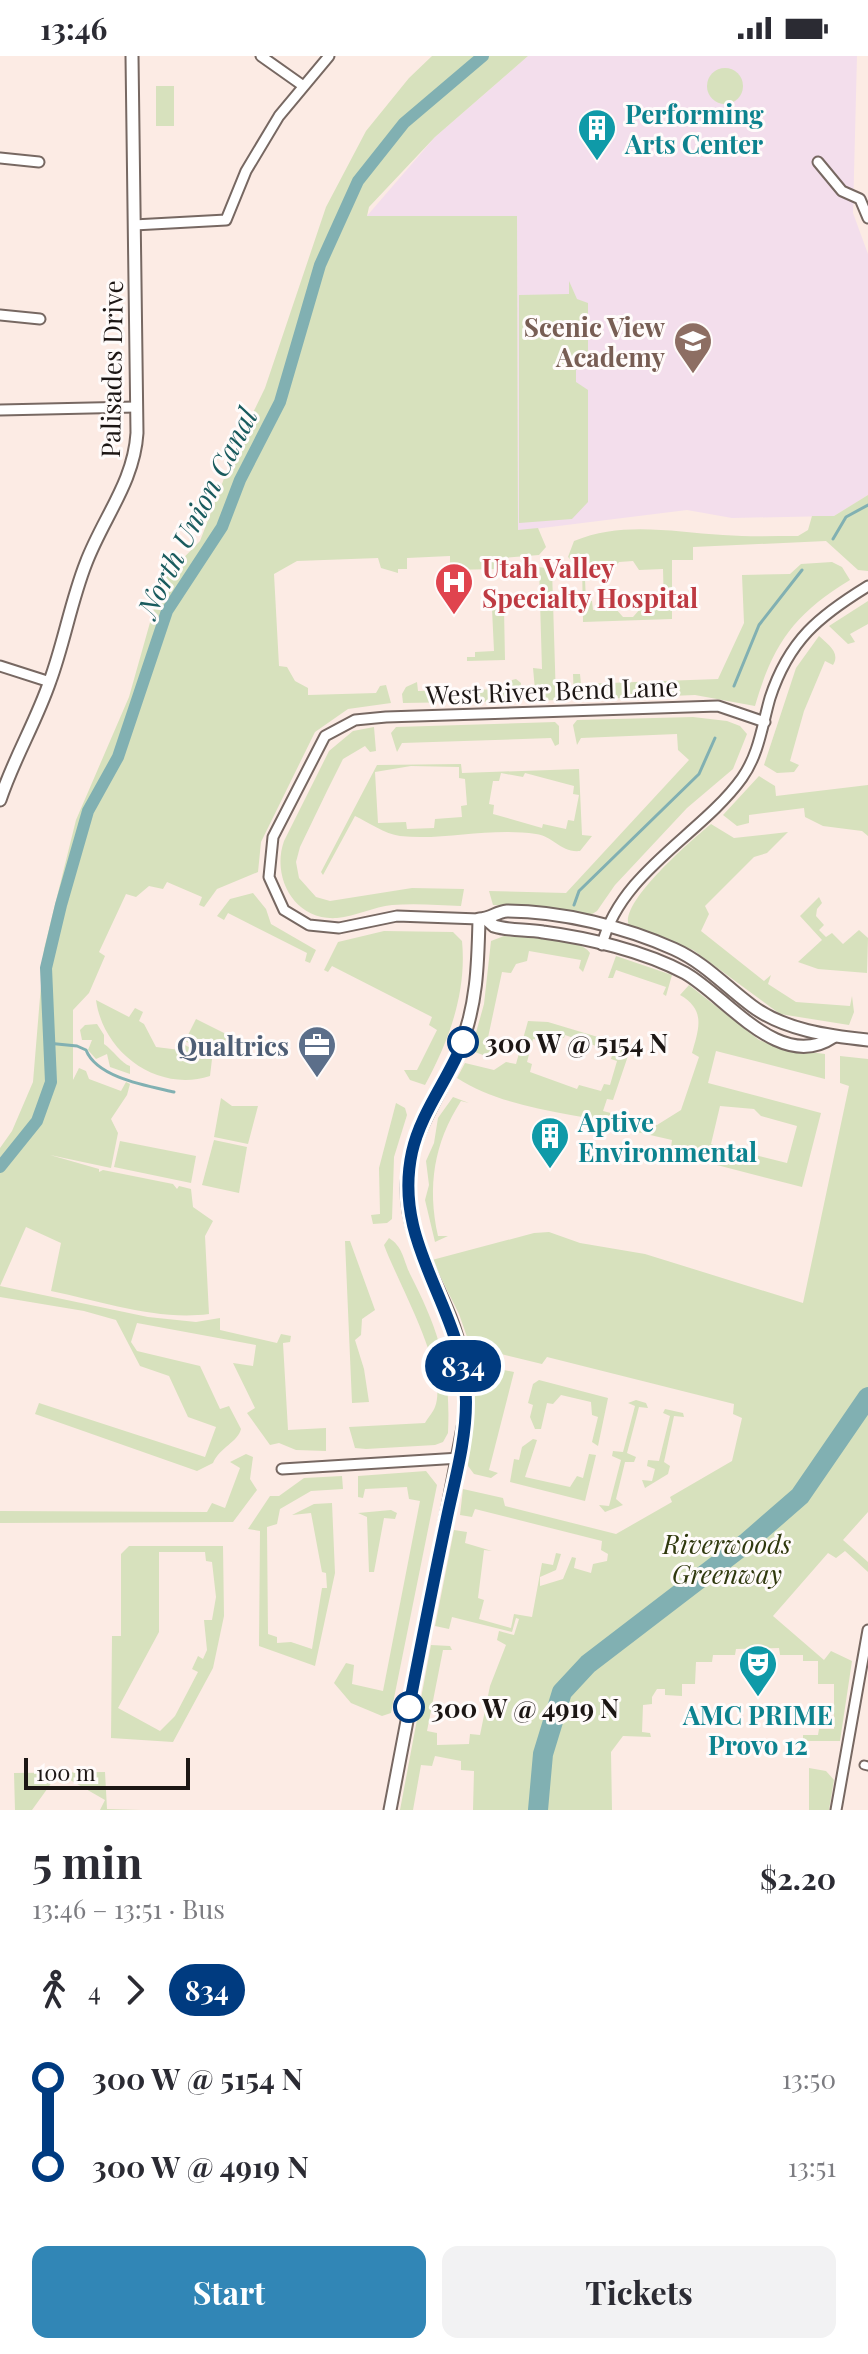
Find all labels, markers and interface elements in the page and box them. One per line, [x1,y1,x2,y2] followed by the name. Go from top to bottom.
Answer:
[40,8,107,48] text: 13:46
[624,96,764,161] place label: Performing Arts Center
[576,107,618,162] building icon: Performing Arts Center
[92,280,130,458] street label: Palisades Drive
[524,309,666,374] place label: Scenic View Academy
[672,320,714,375] school or university icon: Scenic View Academy
[126,400,265,625] water label: North Union Canal
[482,550,698,615] place label: Utah Valley Specialty Hospital
[433,561,475,616] hospital icon: Utah Valley Specialty Hospital
[424,668,679,712] street label: West River Bend Lane
[296,1024,338,1079] office icon: Qualtrics
[485,1025,668,1060] place label: 300 W @ 5154 N
[448,1027,478,1057] marker: 300 W @ 5154 N
[177,1028,289,1063] place label: Qualtrics
[577,1104,757,1169] place label: Aptive Environmental
[529,1115,571,1170] building icon: Aptive Environmental
[417,1340,509,1392] line badge: 834
[441,1347,485,1384] text: 834
[662,1526,791,1591] park label: Riverwoods Greenway
[737,1643,779,1698] theatre icon: AMC PRIME Provo 12
[431,1690,619,1725] place label: 300 W @ 4919 N
[394,1692,424,1722] marker: 300 W @ 4919 N
[682,1697,833,1762] place label: AMC PRIME Provo 12
[24,1754,190,1790] scale bar
[36,1757,96,1787] text: 100 m
[32,1831,142,1890] text: 5 min
[760,1858,836,1898] text: $2.20
[32,1891,225,1926] text: 13:46 – 13:51 · Bus
[32,1968,76,2012] icon: walk
[113,1968,157,2012] icon: forward
[185,1971,229,2008] text: 834
[88,1973,101,2008] text: 4
[92,2058,303,2098] text: 300 W @ 5154 N
[782,2061,836,2096] text: 13:50
[92,2146,309,2186] text: 300 W @ 4919 N
[788,2149,836,2184] text: 13:51
[32,2246,426,2338] button: Start
[442,2246,836,2338] button: Tickets

